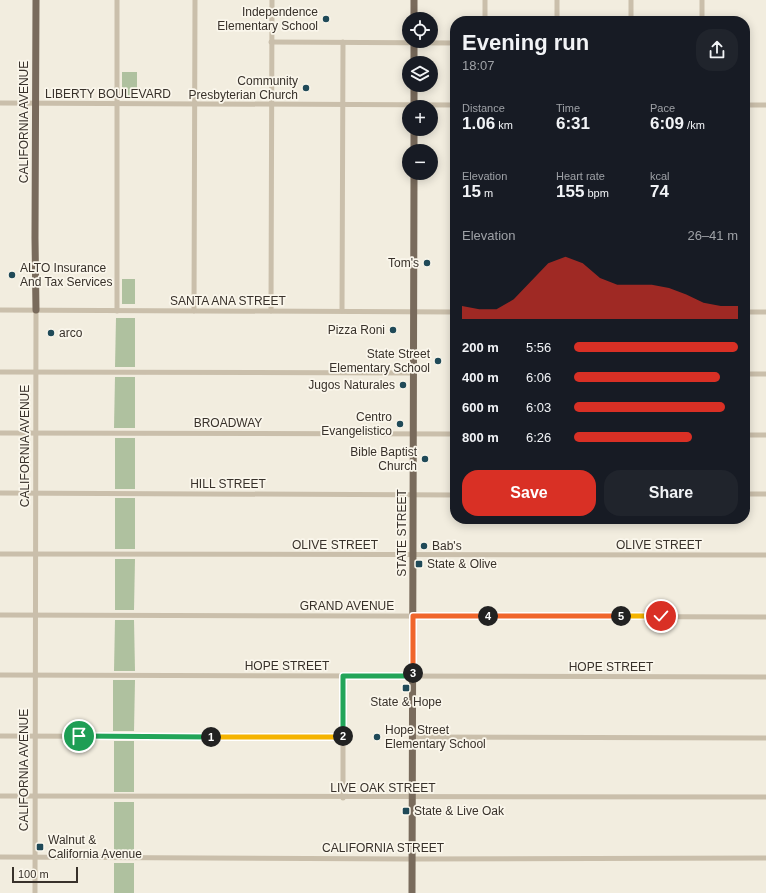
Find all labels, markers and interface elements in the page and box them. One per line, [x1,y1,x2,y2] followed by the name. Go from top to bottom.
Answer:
[217,5,318,33] place label: Independence Elementary School
[402,12,438,180] map controls
[402,12,438,48] button: locate
[321,14,331,24] marker: Independence Elementary School
[696,29,738,71] button: share
[462,30,589,55] text: Evening run
[402,56,438,92] button: layers
[462,58,495,73] text: 18:07
[17,61,31,183] street label: CALIFORNIA AVENUE
[189,74,298,102] place label: Community Presbyterian Church
[301,83,311,93] marker: Community Presbyterian Church
[45,87,171,101] street label: LIBERTY BOULEVARD
[402,100,438,136] button: +
[462,102,505,114] text: Distance
[556,102,580,114] text: Time
[650,102,675,114] text: Pace
[462,114,495,133] text: 1.06
[556,114,590,133] text: 6:31
[650,114,684,133] text: 6:09
[495,119,513,131] text: km
[684,119,705,131] text: /km
[402,144,438,180] button: −
[462,170,507,182] text: Elevation
[556,170,605,182] text: Heart rate
[650,170,670,182] text: kcal
[462,182,481,201] text: 15
[556,182,584,201] text: 155
[650,182,669,201] text: 74
[481,187,493,199] text: m
[584,187,609,199] text: bpm
[462,228,515,243] text: Elevation
[687,228,738,243] text: 26–41 m
[388,256,419,270] place label: Tom's
[422,258,432,268] marker: Tom's
[20,261,113,289] place label: ALTO Insurance And Tax Services
[7,270,17,280] marker: ALTO Insurance And Tax Services
[170,294,287,308] street label: SANTA ANA STREET
[328,323,385,337] place label: Pizza Roni
[388,325,398,335] marker: Pizza Roni
[59,326,83,340] place label: arco
[46,328,56,338] marker: arco
[462,340,499,355] text: 200 m
[526,340,551,355] text: 5:56
[329,347,431,375] place label: State Street Elementary School
[433,356,443,366] marker: State Street Elementary School
[462,370,499,385] text: 400 m
[526,370,551,385] text: 6:06
[308,378,395,392] place label: Jugos Naturales
[398,380,408,390] marker: Jugos Naturales
[18,385,32,507] street label: CALIFORNIA AVENUE
[462,400,499,415] text: 600 m
[526,400,551,415] text: 6:03
[321,410,392,438] place label: Centro Evangelistico
[194,416,262,430] street label: BROADWAY
[395,419,405,429] marker: Centro Evangelistico
[462,430,499,445] text: 800 m
[526,430,551,445] text: 6:26
[350,445,418,473] place label: Bible Baptist Church
[420,454,430,464] marker: Bible Baptist Church
[462,470,596,516] button: Save
[604,470,738,516] button: Share
[190,477,266,491] street label: HILL STREET
[395,489,409,577] street label: STATE STREET
[292,538,379,552] street label: OLIVE STREET
[616,538,703,552] street label: OLIVE STREET
[432,539,462,553] place label: Bab's
[419,541,429,551] marker: Bab's
[427,557,497,571] place label: State & Olive
[414,559,424,569] marker: State & Olive
[300,599,394,613] street label: GRAND AVENUE
[644,599,678,633] pin
[650,605,672,627] icon: check
[478,606,498,626] pin: 4
[611,606,631,626] pin: 5
[485,610,491,622] text: 4
[618,610,624,622] text: 5
[245,659,330,673] street label: HOPE STREET
[569,660,654,674] street label: HOPE STREET
[403,663,423,683] pin: 3
[410,667,416,679] text: 3
[401,683,411,693] marker: State & Hope
[370,695,442,709] place label: State & Hope
[17,709,31,831] street label: CALIFORNIA AVENUE
[62,719,96,753] pin
[385,723,486,751] place label: Hope Street Elementary School
[68,725,90,747] icon: arrive
[333,726,353,746] pin: 2
[201,727,221,747] pin: 1
[340,730,346,742] text: 2
[208,731,214,743] text: 1
[372,732,382,742] marker: Hope Street Elementary School
[330,781,436,795] street label: LIVE OAK STREET
[414,804,505,818] place label: State & Live Oak
[401,806,411,816] marker: State & Live Oak
[48,833,142,861] place label: Walnut & California Avenue
[322,841,445,855] street label: CALIFORNIA STREET
[35,842,45,852] marker: Walnut & California Avenue
[12,865,78,884] scale bar
[18,868,49,880] text: 100 m

